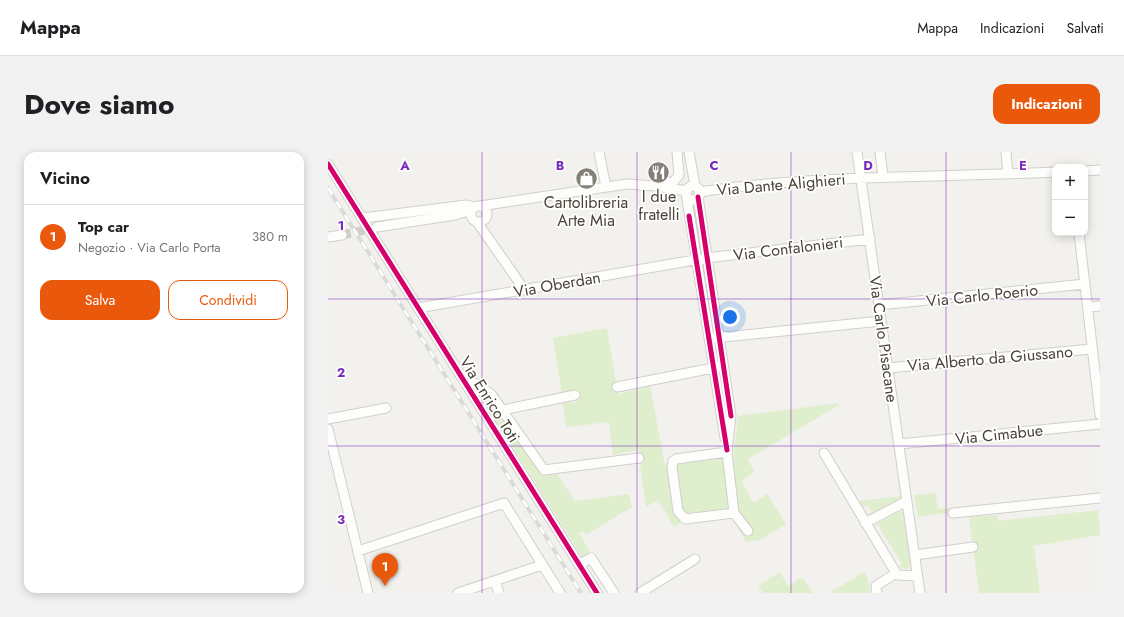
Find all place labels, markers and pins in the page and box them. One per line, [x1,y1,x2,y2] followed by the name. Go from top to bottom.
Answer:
[646,160,672,186] restaurant icon: I due fratelli
[573,166,599,192] shop icon: Cartolibreria Arte Mia
[638,185,680,226] place label: I due fratelli
[544,191,628,232] place label: Cartolibreria Arte Mia
[372,553,398,586] pin: 1

